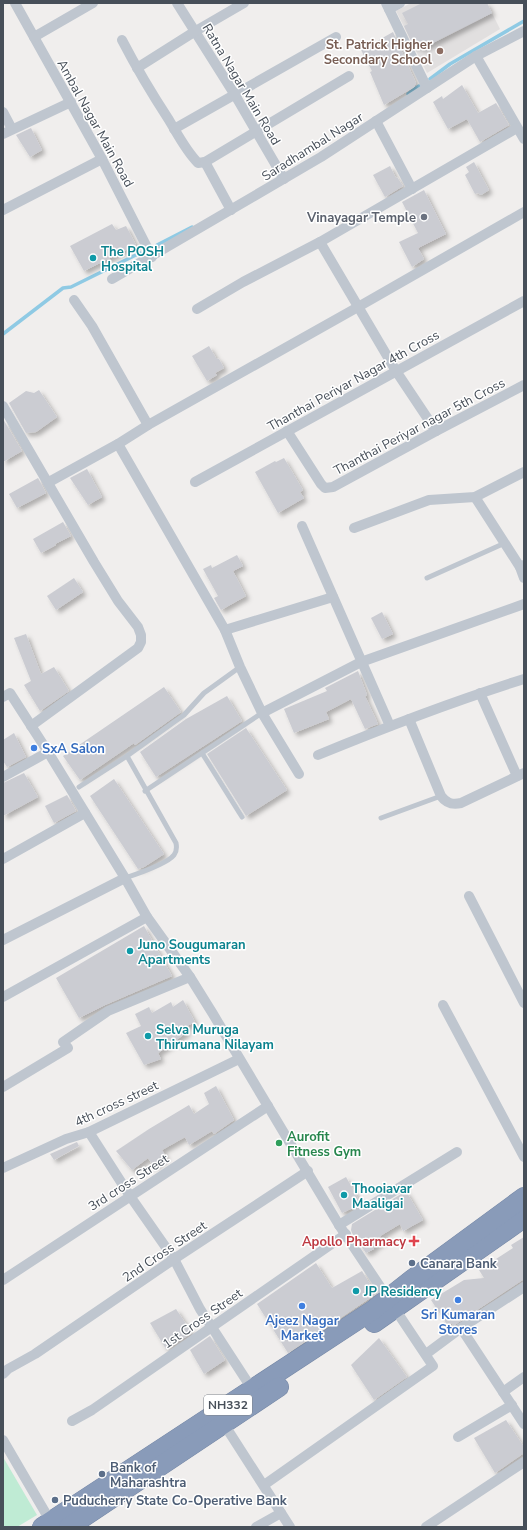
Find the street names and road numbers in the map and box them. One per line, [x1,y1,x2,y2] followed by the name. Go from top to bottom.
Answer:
[198,20,285,149] street label: Ratna Nagar Main Road
[53,56,138,191] street label: Ambal Nagar Main Road
[258,108,367,185] street label: Saradhambal Nagar
[264,326,443,436] street label: Thanthai Periyar Nagar 4th Cross
[331,374,508,480] street label: Thanthai Periyar nagar 5th Cross
[72,1076,162,1131] street label: 4th cross street
[85,1150,173,1216] street label: 3rd cross Street
[119,1217,211,1287] street label: 2nd Cross Street
[159,1284,246,1353] street label: 1st Cross Street
[204,1395,252,1415] road number: NH332

